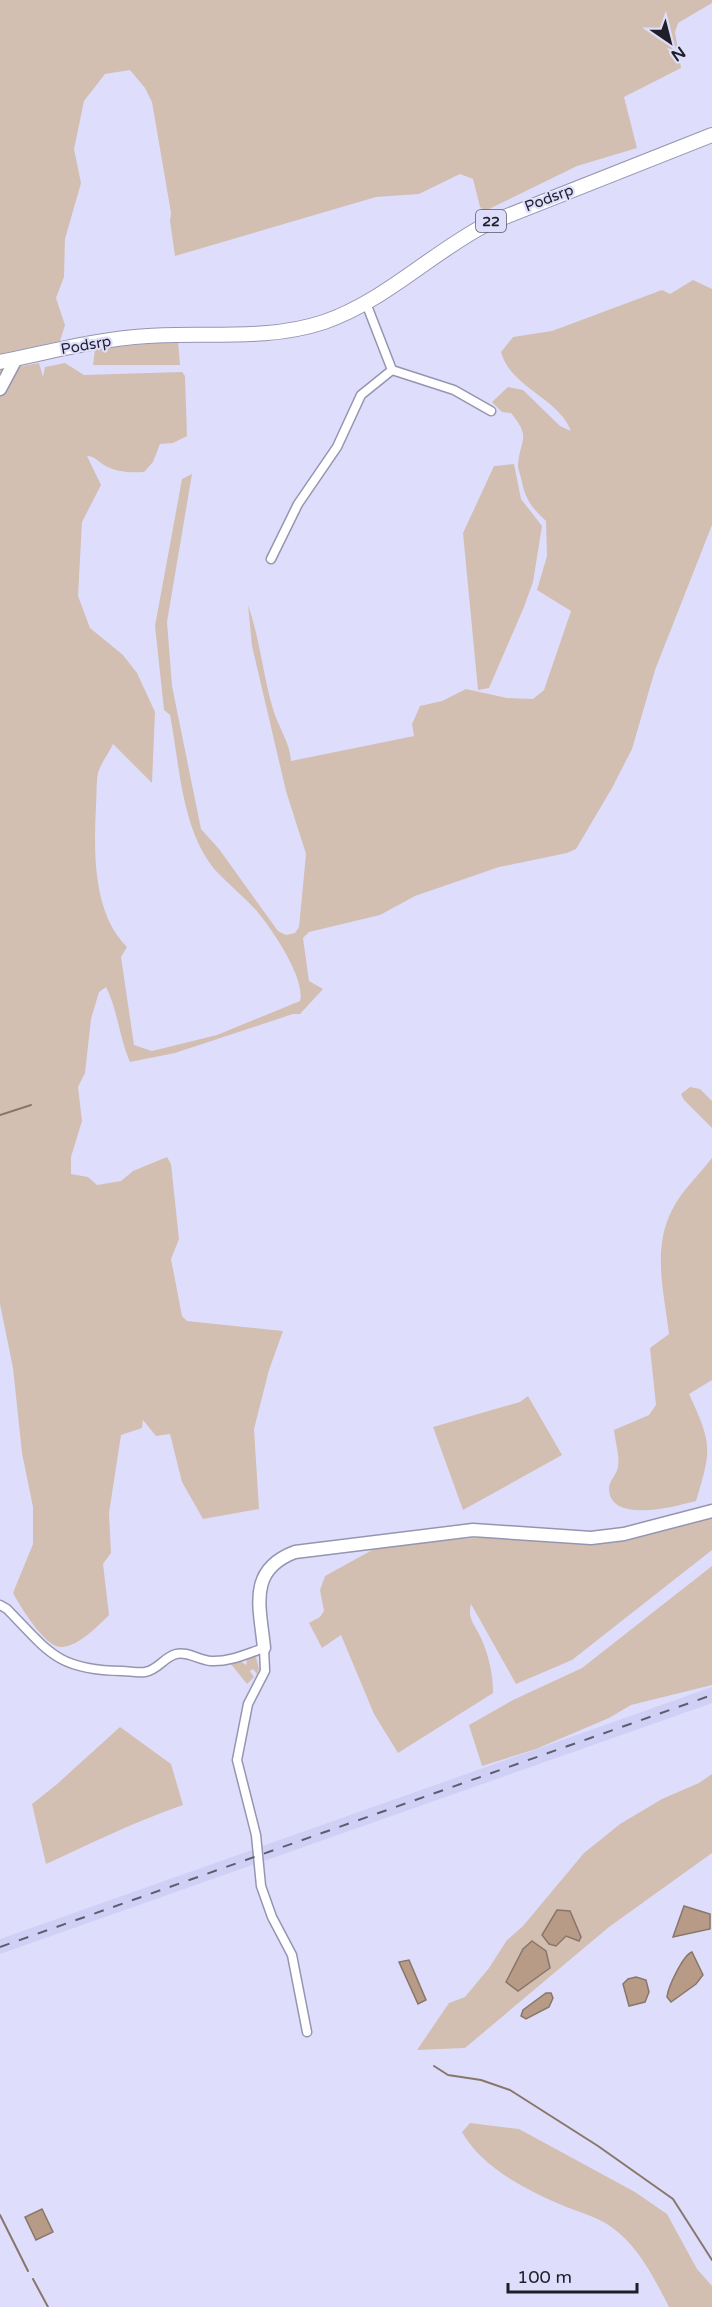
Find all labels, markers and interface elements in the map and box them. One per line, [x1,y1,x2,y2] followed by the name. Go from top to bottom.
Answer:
[640,12,700,72] north arrow
[667,42,689,65] text: N
[522,180,576,216] street label: Podsrp
[476,210,506,232] road number: 22
[59,332,113,358] street label: Podsrp
[508,2256,637,2294] scale bar
[517,2266,572,2288] text: 100 m

